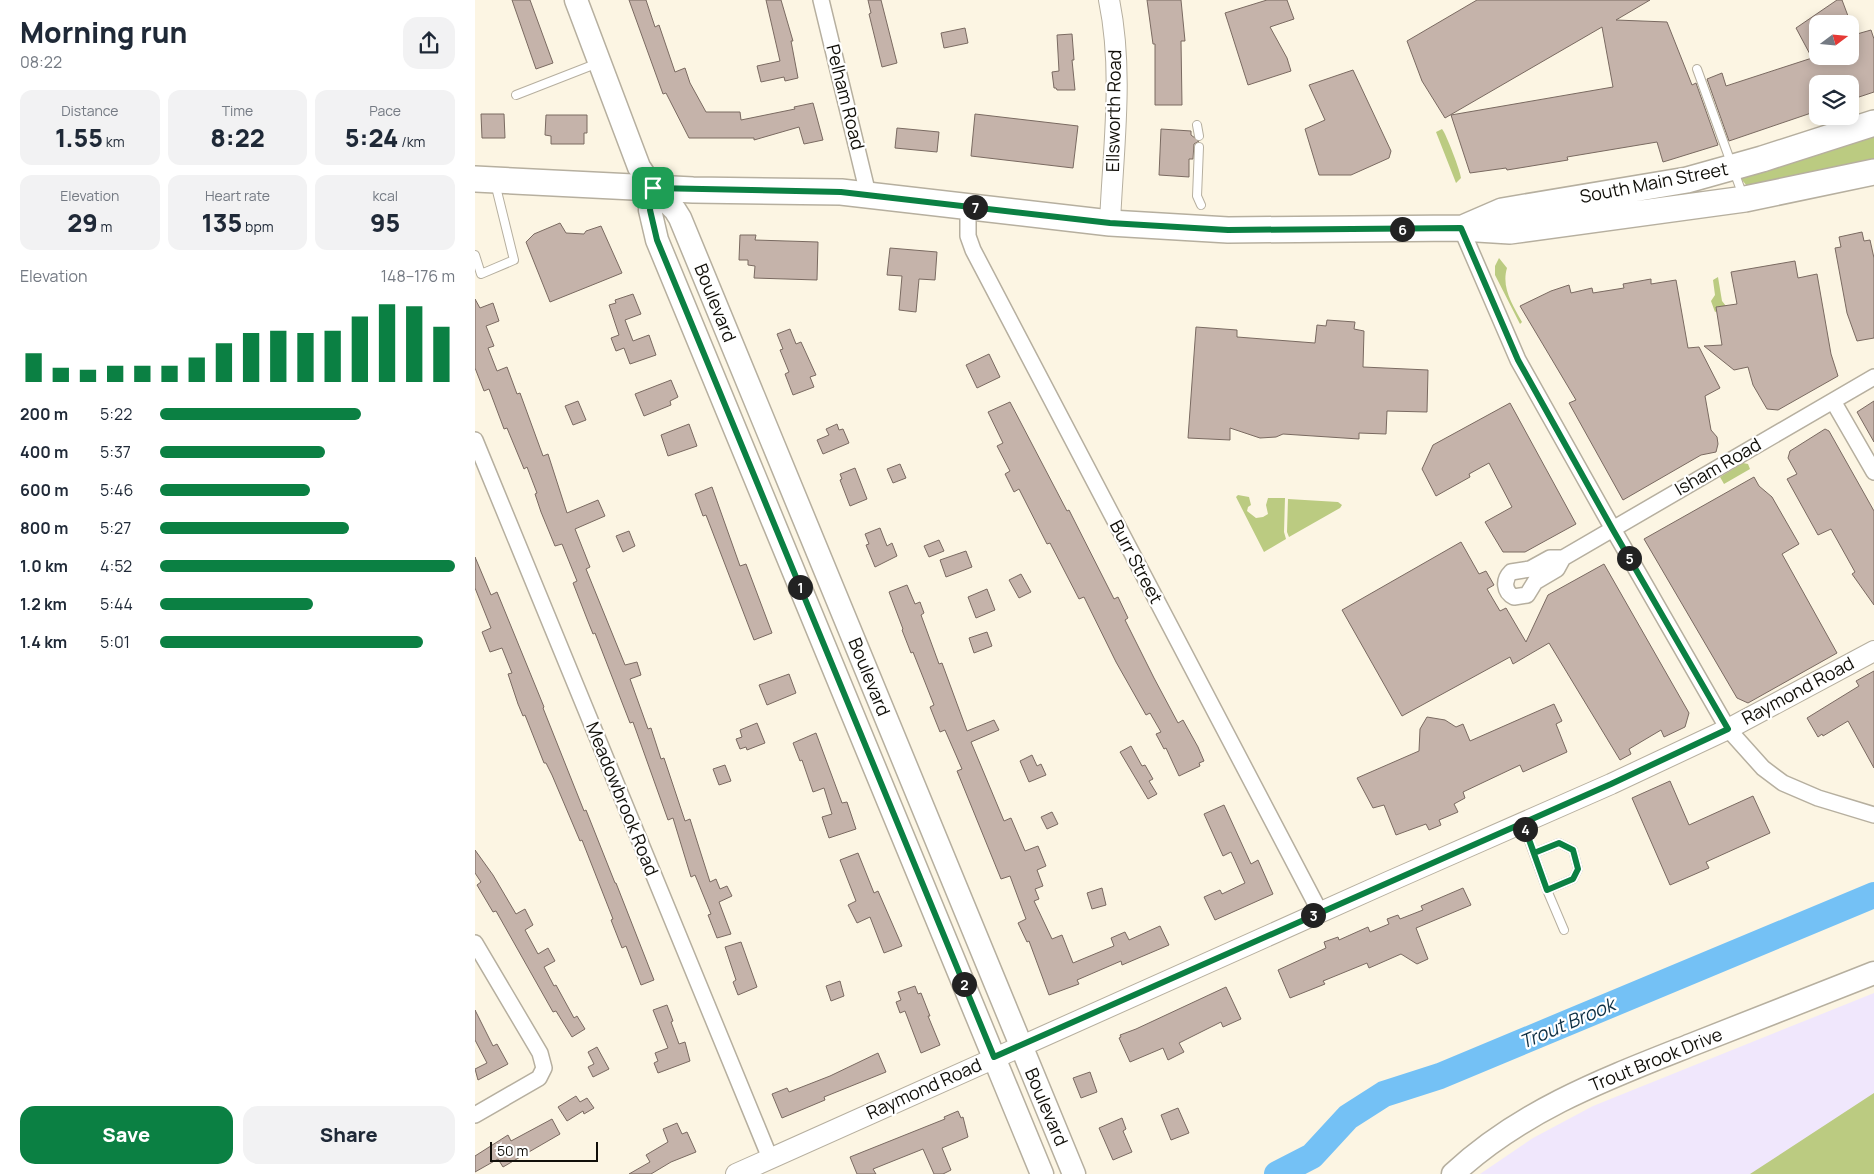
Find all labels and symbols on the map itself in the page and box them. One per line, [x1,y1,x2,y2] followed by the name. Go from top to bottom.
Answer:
[1809,15,1859,65] north arrow
[821,42,871,152] street label: Pelham Road
[1100,50,1126,172] street label: Ellsworth Road
[1578,156,1730,208] street label: South Main Street
[632,167,674,209] pin
[963,194,987,220] pin: 7
[1389,216,1415,242] pin: 6
[689,260,742,345] street label: Boulevard
[1670,432,1765,500] street label: Isham Road
[1105,516,1169,607] street label: Burr Street
[1617,546,1641,570] pin: 5
[787,574,813,600] pin: 1
[843,634,896,719] street label: Boulevard
[1737,650,1858,730] street label: Raymond Road
[581,718,665,879] street label: Meadowbrook Road
[1513,816,1537,842] pin: 4
[1301,902,1325,928] pin: 3
[951,972,977,996] pin: 2
[1515,990,1621,1055] water label: Trout Brook
[1586,1021,1726,1097] street label: Trout Brook Drive
[862,1052,985,1124] street label: Raymond Road
[1020,1064,1074,1149] street label: Boulevard
[490,1139,597,1162] scale bar

